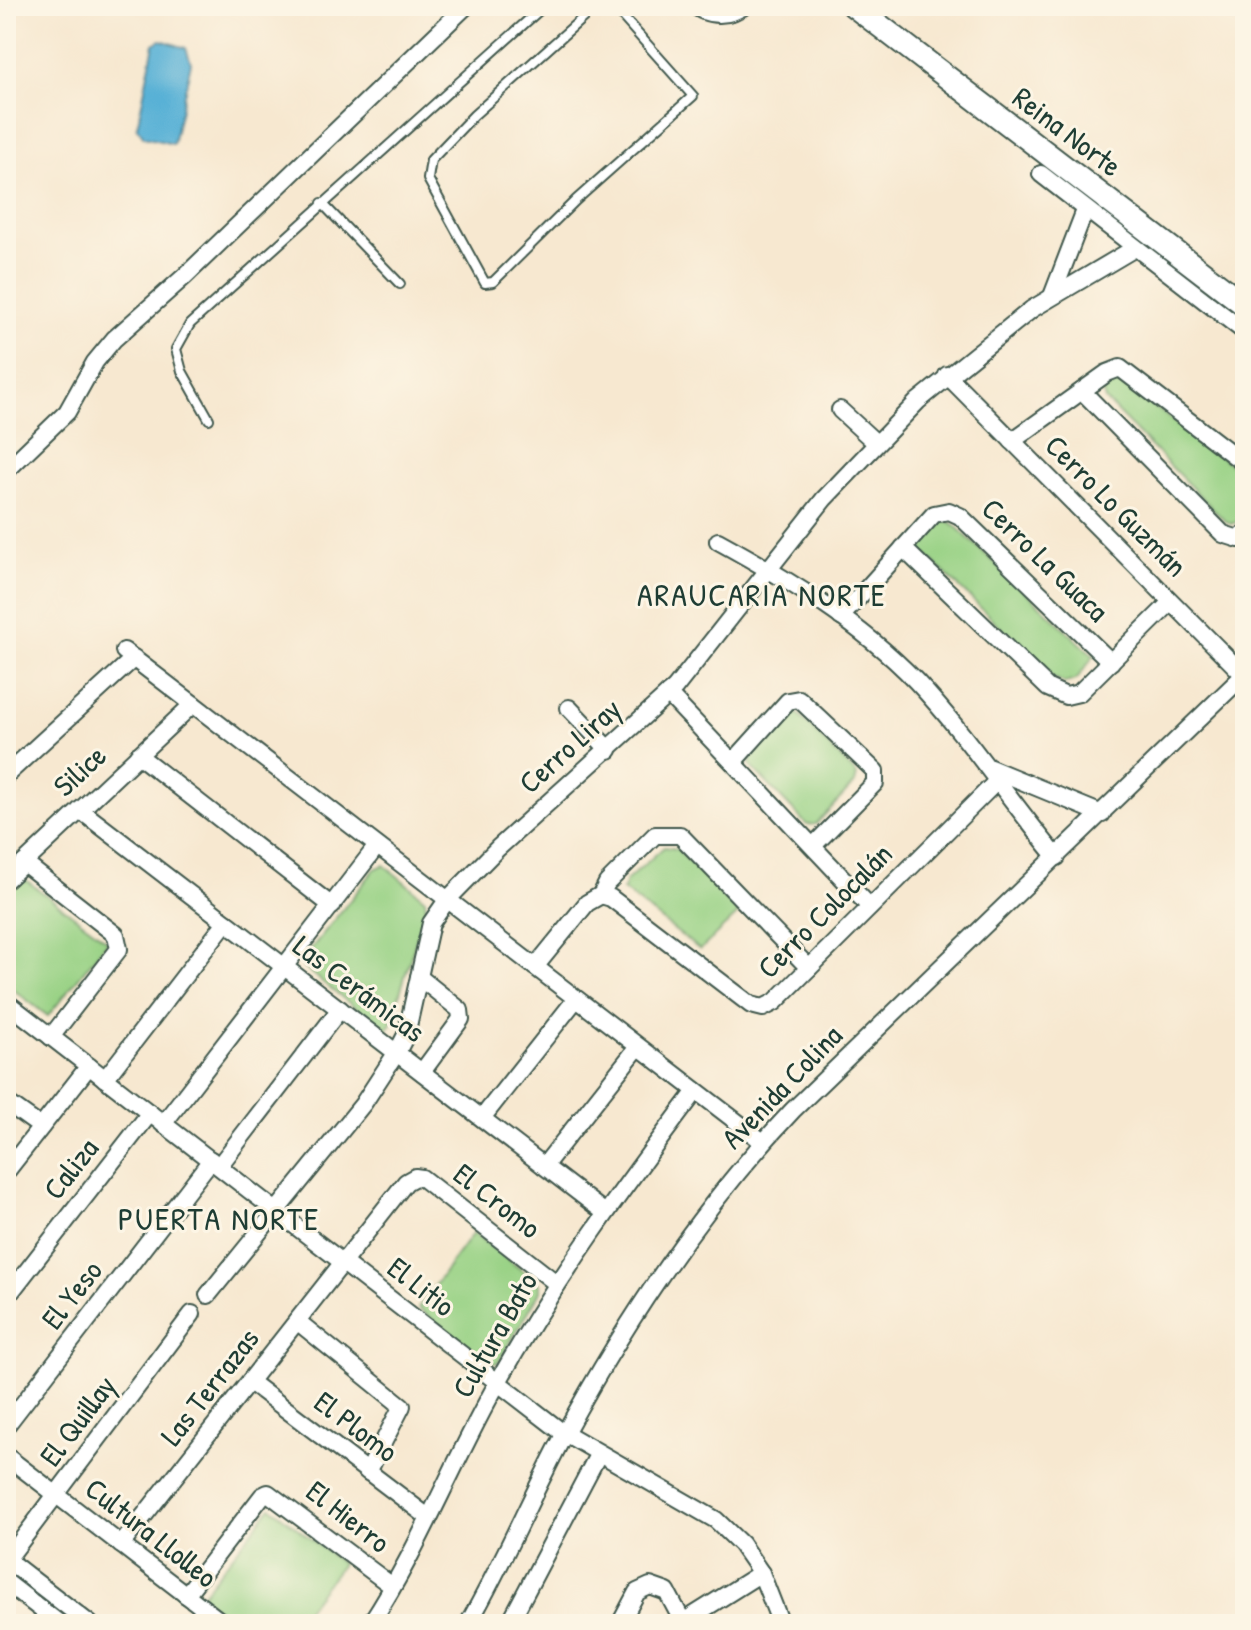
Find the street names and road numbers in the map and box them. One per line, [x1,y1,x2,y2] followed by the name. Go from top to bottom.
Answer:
[1005,77,1130,185] street label: Reina Norte
[1037,426,1196,585] street label: Cerro Lo Guzmán
[974,489,1118,630] street label: Cerro La Guaca
[510,689,629,802] street label: Cerro Liray
[44,736,114,805] street label: Silice
[748,834,901,987] street label: Cerro Colocalán
[286,926,434,1051] street label: Las Cerámicas
[712,1015,851,1157] street label: Avenida Colina
[34,1129,107,1207] street label: Caliza
[446,1153,550,1247] street label: El Cromo
[380,1247,464,1325] street label: El Litio
[32,1252,111,1337] street label: El Yeso
[442,1265,546,1404] street label: Cultura Bato
[151,1320,268,1453] street label: Las Terrazas
[30,1367,124,1474] street label: El Quillay
[307,1382,407,1471] street label: El Plomo
[77,1468,226,1596] street label: Cultura Llolleo
[298,1471,399,1562] street label: El Hierro

